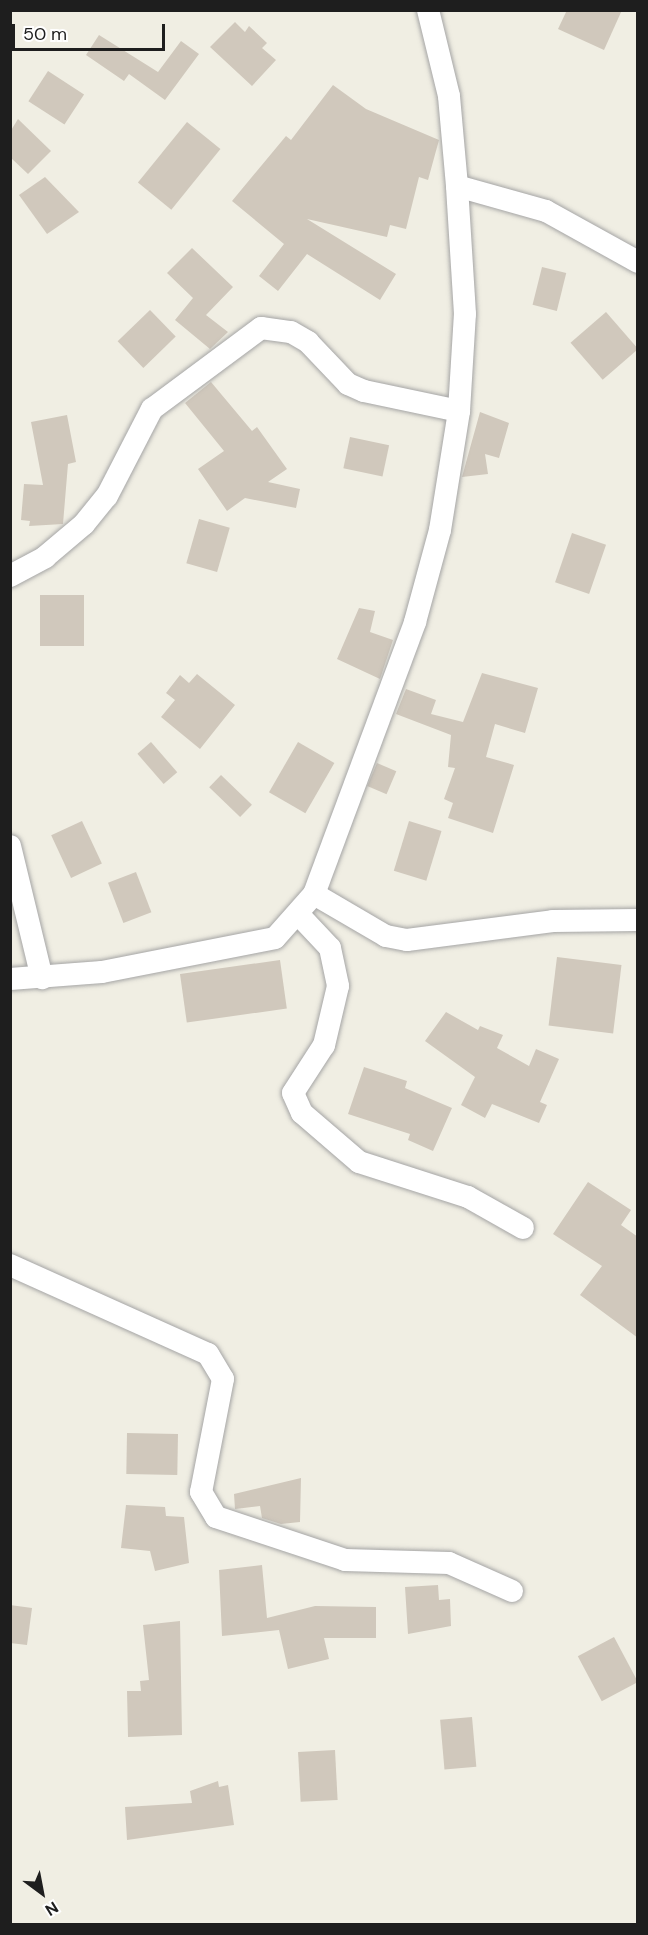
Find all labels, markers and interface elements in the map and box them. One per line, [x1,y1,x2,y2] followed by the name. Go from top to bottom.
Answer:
[15,12,168,50] scale bar
[23,22,67,46] text: 50 m
[12,1863,72,1923] north arrow
[41,1897,62,1921] text: N

